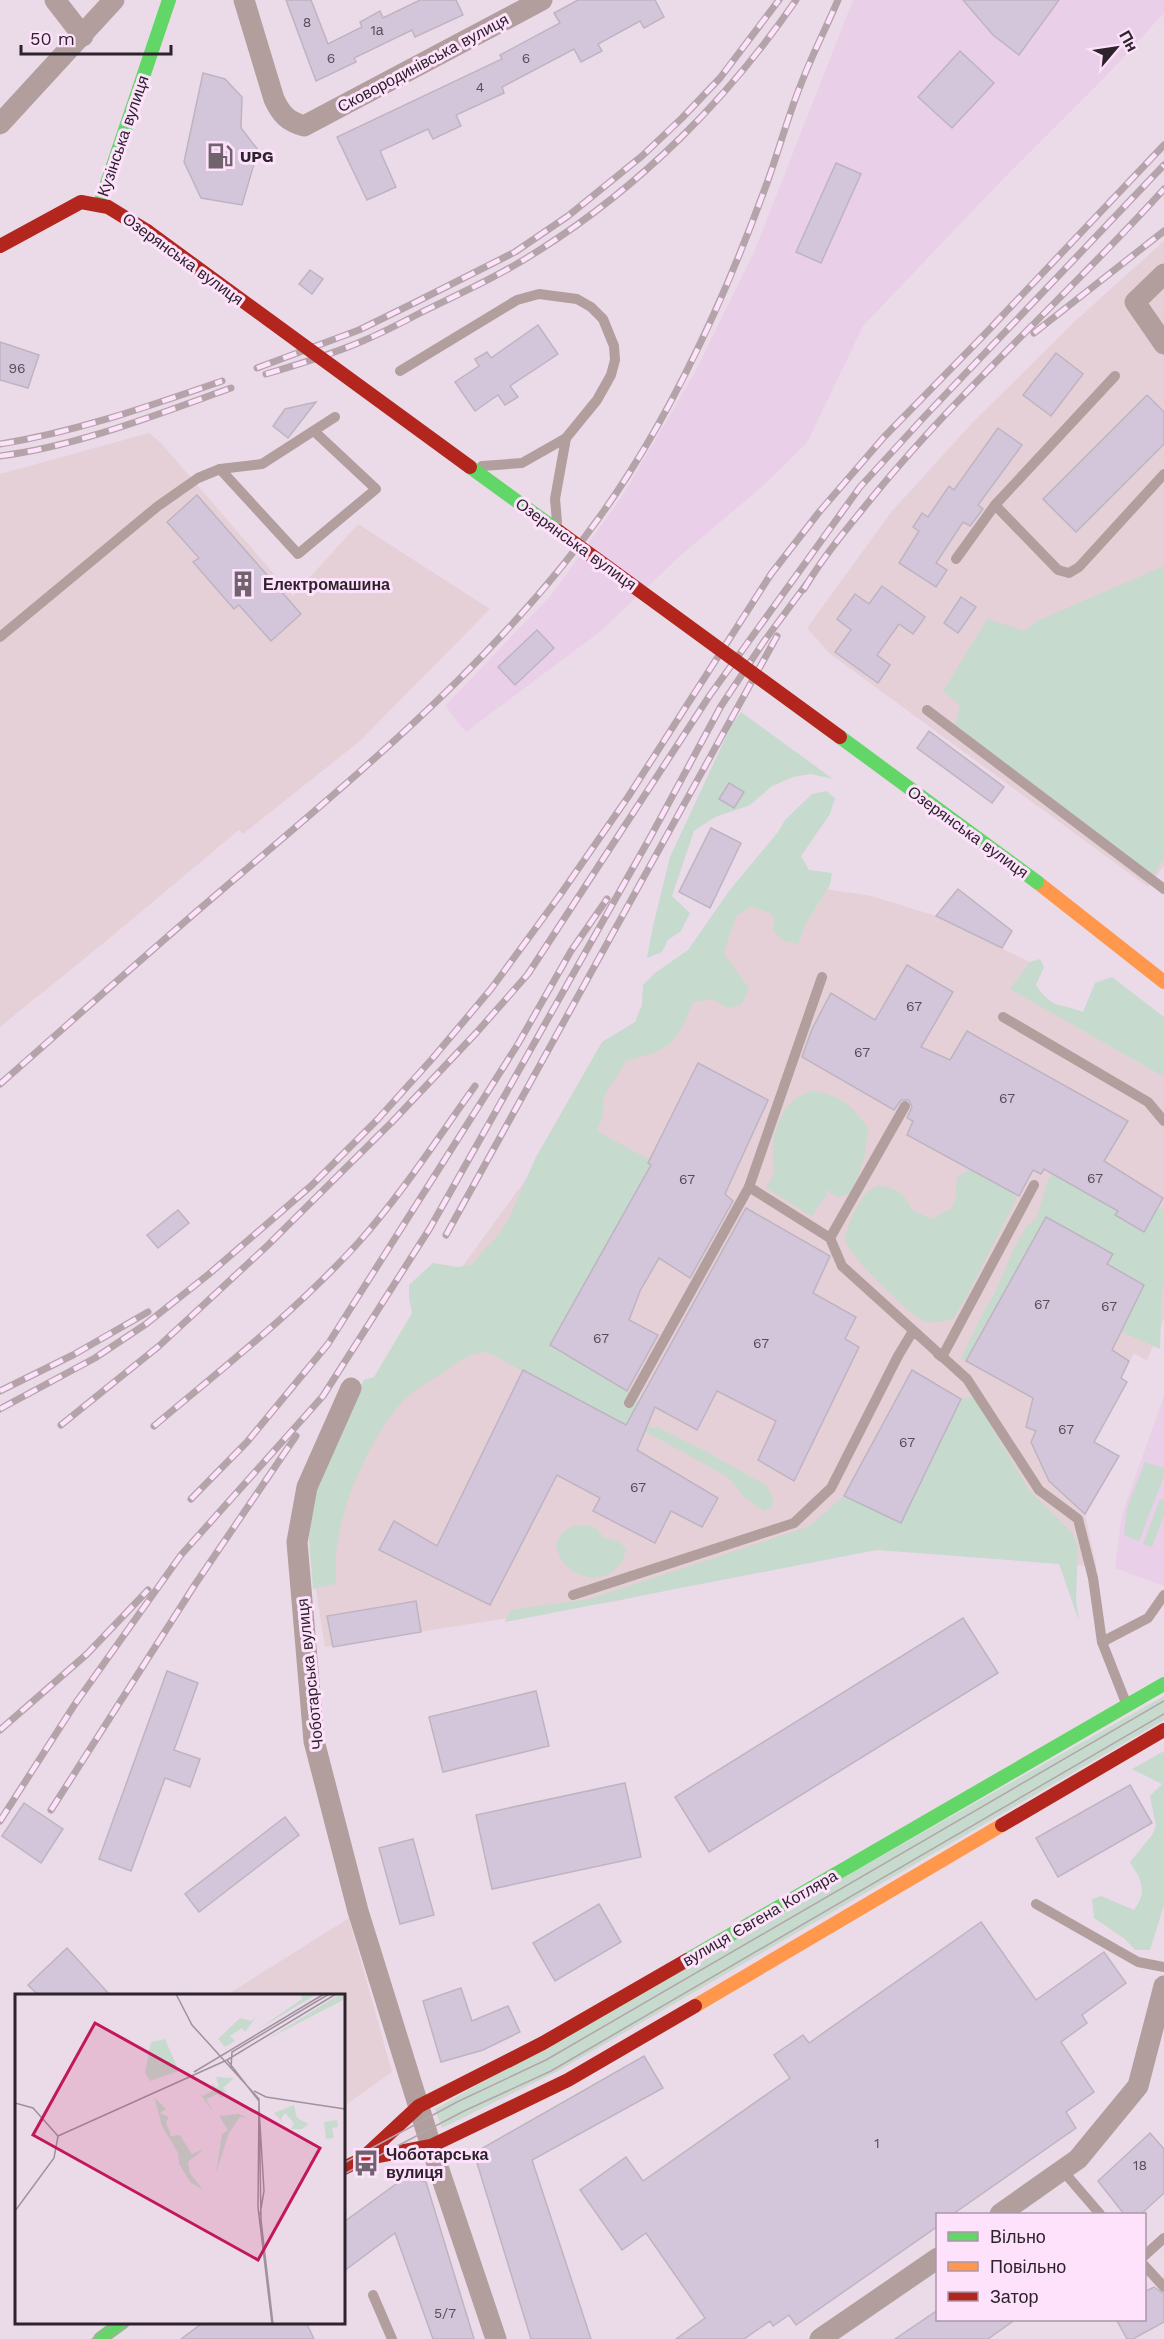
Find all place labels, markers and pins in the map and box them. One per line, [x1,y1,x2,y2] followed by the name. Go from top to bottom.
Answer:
[205,141,235,171] fuel station icon: UPG
[240,147,274,166] place label: UPG
[228,569,258,599] building icon: Електромашина
[263,575,390,594] place label: Електромашина
[386,2145,489,2182] place label: Чоботарська вулиця
[351,2148,381,2178] bus stop icon: Чоботарська вулиця

